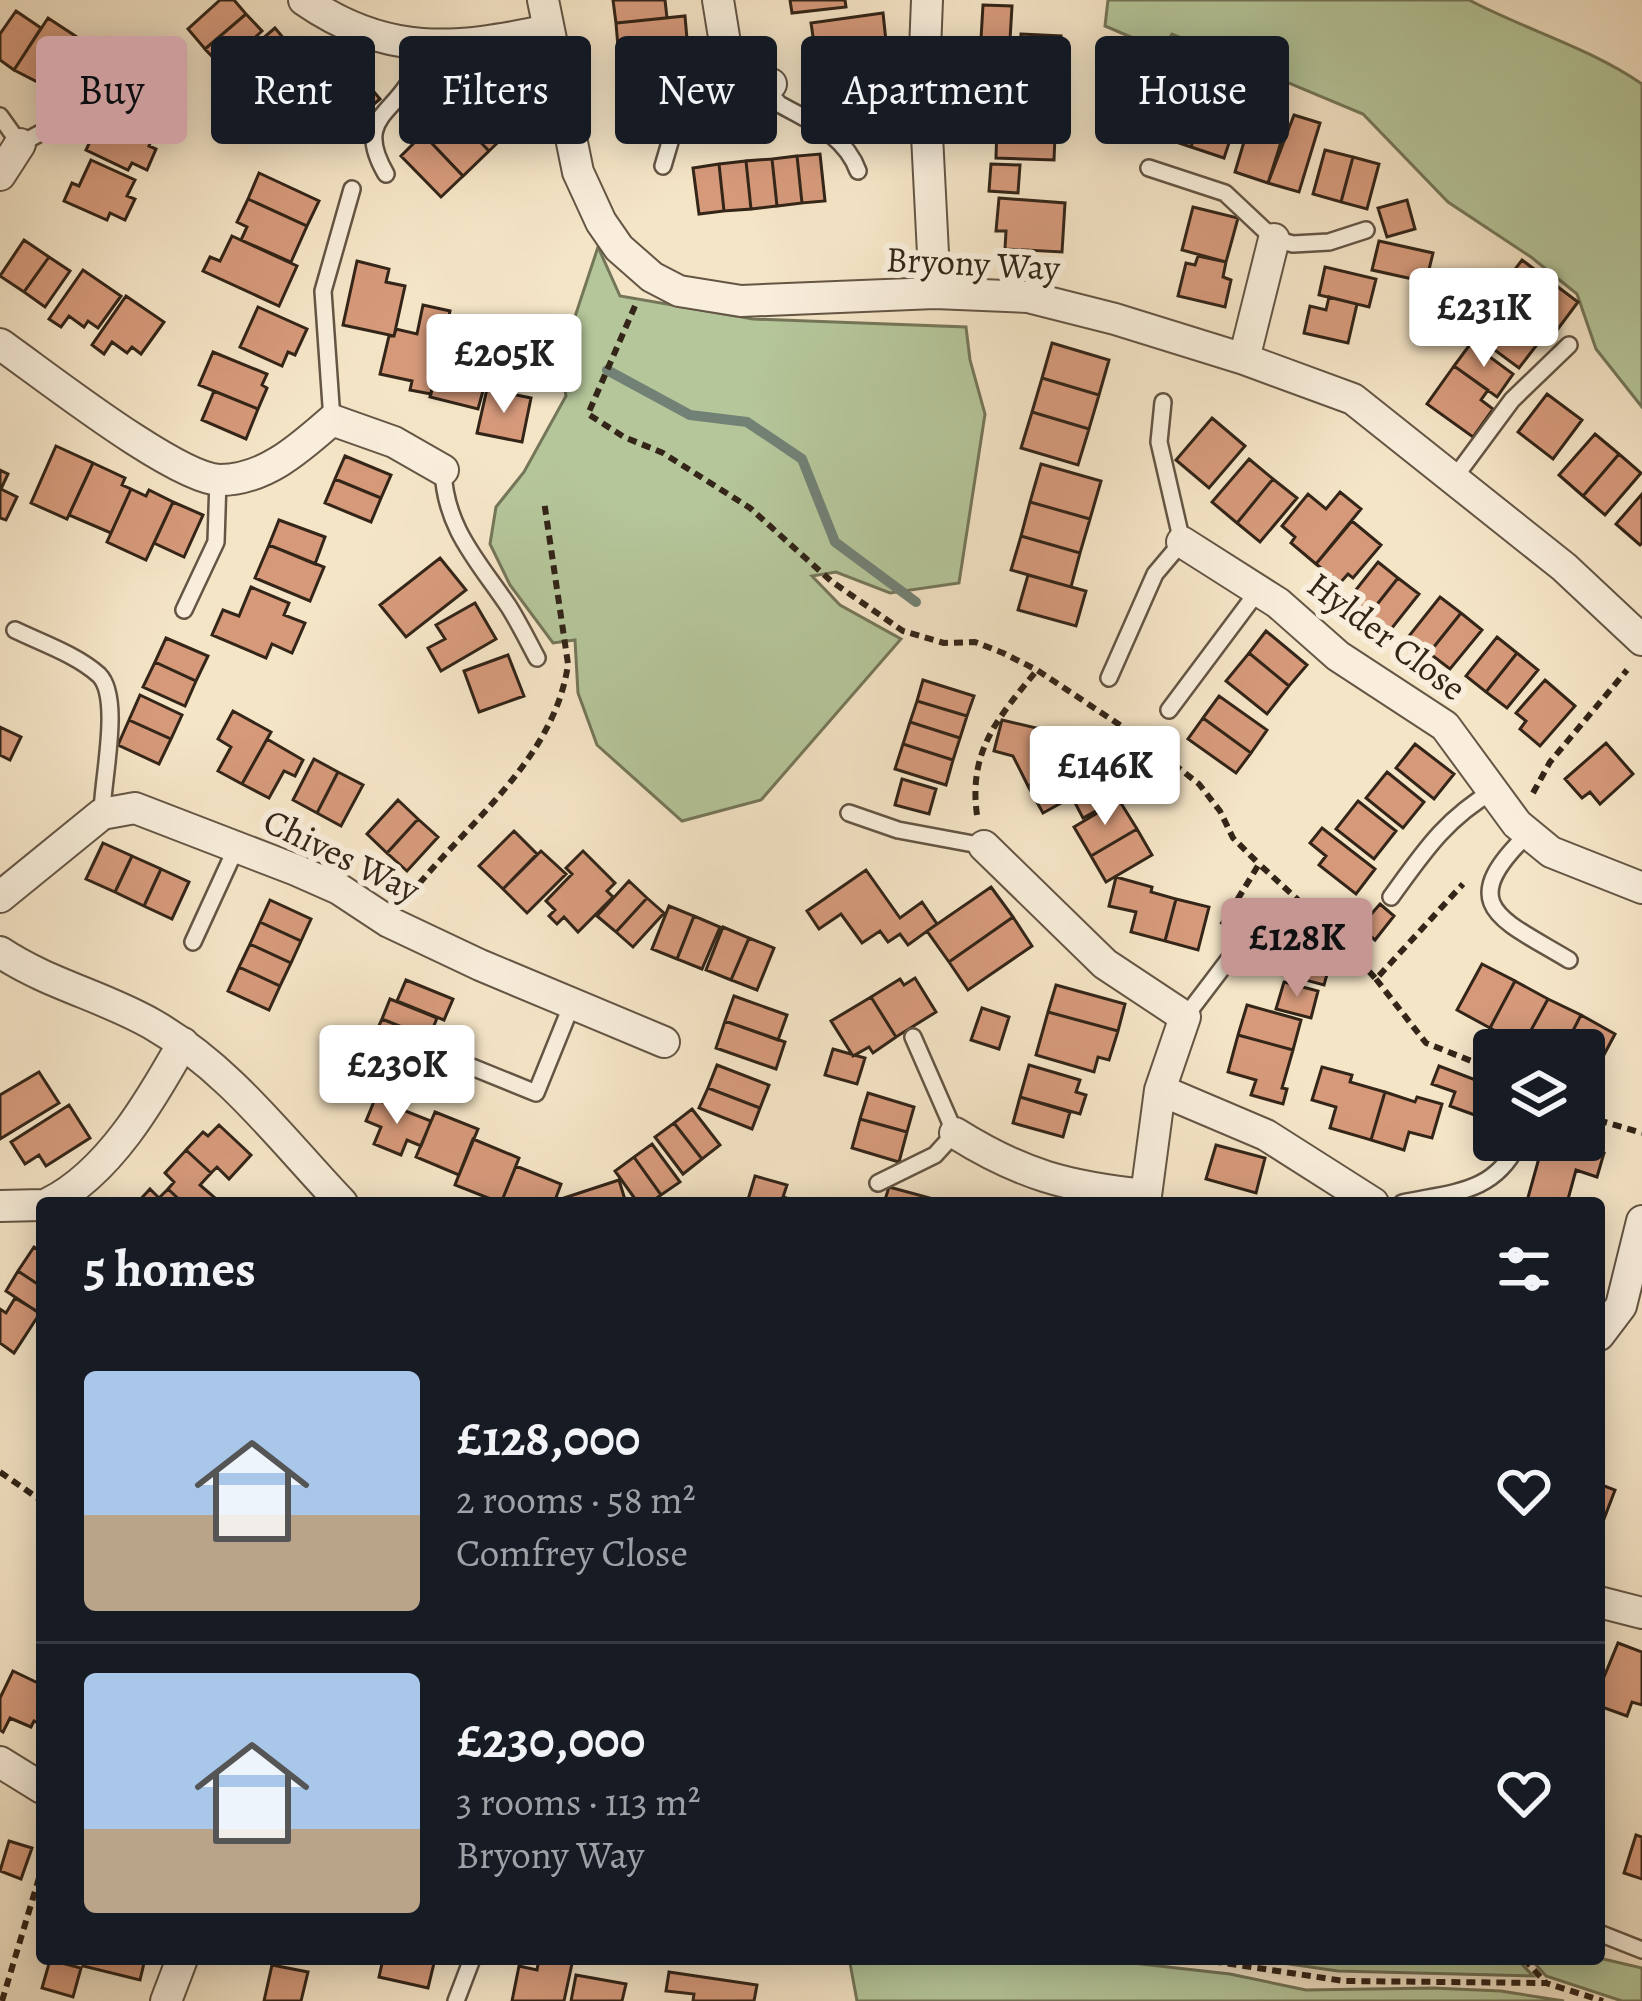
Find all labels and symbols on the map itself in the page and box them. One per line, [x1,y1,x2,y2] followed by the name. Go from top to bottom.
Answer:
[885,234,1062,292] street label: Bryony Way
[1400,268,1568,370] pin: £231K
[420,314,588,416] pin: £205K
[1298,560,1476,712] street label: Hylder Close
[1021,726,1189,828] pin: £146K
[256,796,429,914] street label: Chives Way
[1213,898,1381,1000] pin: £128K
[313,1025,481,1127] pin: £230K

